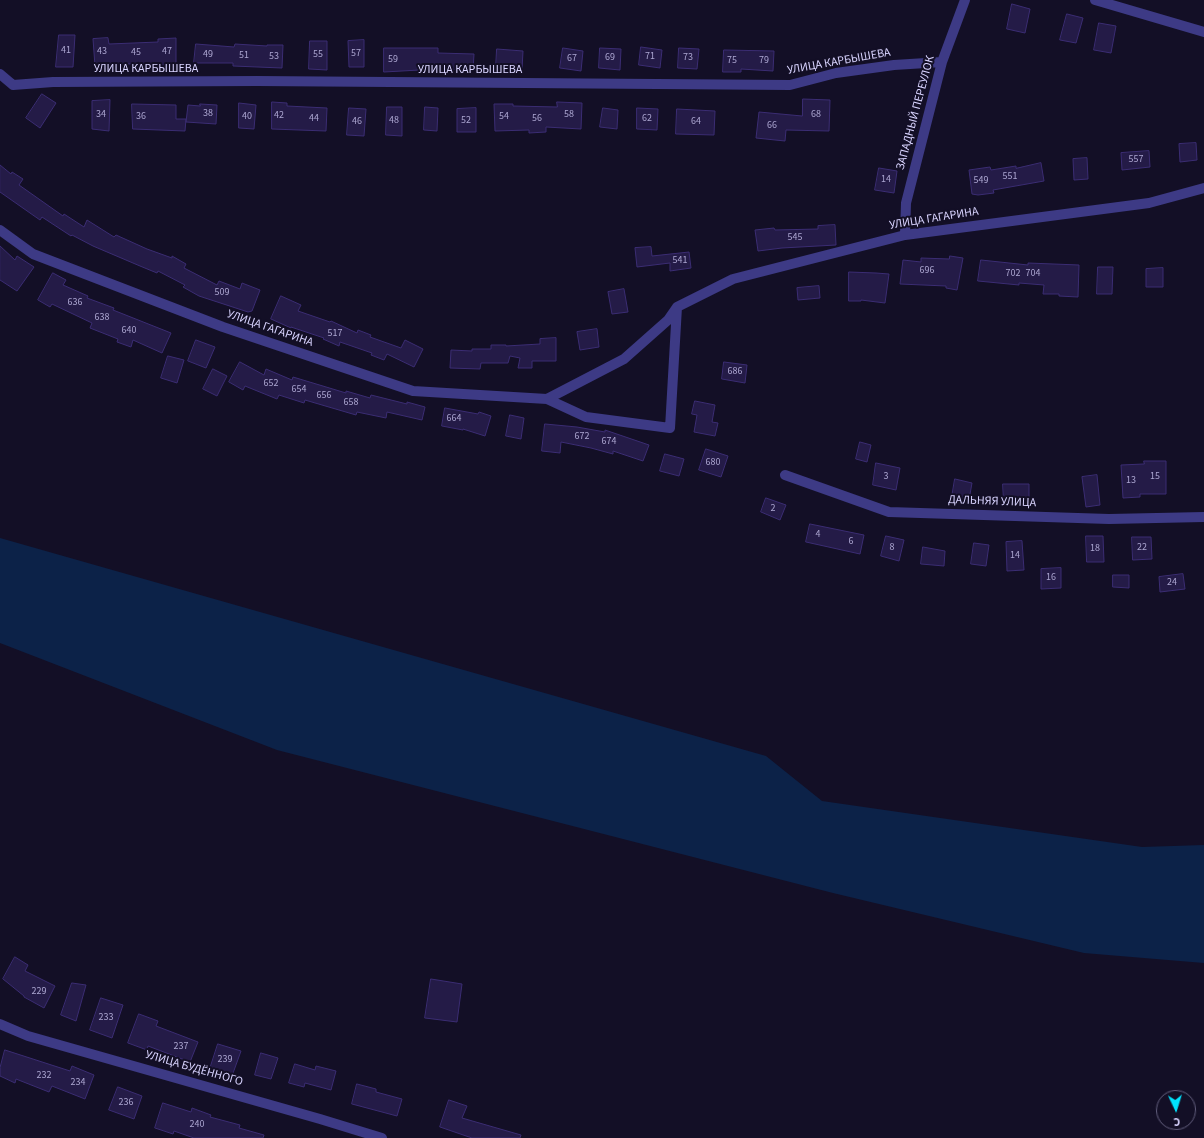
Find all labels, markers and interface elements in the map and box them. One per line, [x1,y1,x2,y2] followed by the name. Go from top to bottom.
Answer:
[61,45,71,57] house number: 41
[97,46,107,58] house number: 43
[162,46,172,58] house number: 47
[786,46,892,78] street label: УЛИЦА КАРБЫШЕВА
[131,47,141,59] house number: 45
[351,48,361,60] house number: 57
[203,49,213,61] house number: 49
[313,49,323,61] house number: 55
[239,50,249,62] house number: 51
[269,51,279,63] house number: 53
[645,51,655,63] house number: 71
[605,52,615,64] house number: 69
[683,52,693,64] house number: 73
[567,53,577,65] house number: 67
[388,54,398,66] house number: 59
[894,54,938,172] street label: ЗАПАДНЫЙ ПЕРЕУЛОК
[727,55,737,67] house number: 75
[759,55,769,67] house number: 79
[94,62,198,76] street label: УЛИЦА КАРБЫШЕВА
[418,63,522,77] street label: УЛИЦА КАРБЫШЕВА
[203,108,213,120] house number: 38
[96,109,106,121] house number: 34
[564,109,574,121] house number: 58
[811,109,821,121] house number: 68
[274,110,284,122] house number: 42
[136,111,146,123] house number: 36
[242,111,252,123] house number: 40
[499,111,509,123] house number: 54
[309,113,319,125] house number: 44
[532,113,542,125] house number: 56
[642,113,652,125] house number: 62
[389,115,399,127] house number: 48
[461,115,471,127] house number: 52
[352,116,362,128] house number: 46
[691,116,701,128] house number: 64
[767,120,777,132] house number: 66
[1129,154,1143,166] house number: 557
[1003,171,1017,183] house number: 551
[881,174,891,186] house number: 14
[974,175,988,187] house number: 549
[888,205,980,233] street label: УЛИЦА ГАГАРИНА
[788,232,802,244] house number: 545
[673,255,687,267] house number: 541
[920,265,934,277] house number: 696
[1006,268,1020,280] house number: 702
[1026,268,1040,280] house number: 704
[215,287,229,299] house number: 509
[68,297,82,309] house number: 636
[225,308,315,350] street label: УЛИЦА ГАГАРИНА
[95,312,109,324] house number: 638
[122,325,136,337] house number: 640
[328,328,342,340] house number: 517
[728,366,742,378] house number: 686
[264,378,278,390] house number: 652
[292,384,306,396] house number: 654
[317,390,331,402] house number: 656
[344,397,358,409] house number: 658
[447,413,461,425] house number: 664
[575,431,589,443] house number: 672
[602,436,616,448] house number: 674
[706,457,720,469] house number: 680
[884,471,888,483] house number: 3
[1150,471,1160,483] house number: 15
[1126,475,1136,487] house number: 13
[948,493,1036,511] street label: ДАЛЬНЯЯ УЛИЦА
[771,503,775,515] house number: 2
[816,529,820,541] house number: 4
[849,536,853,548] house number: 6
[890,542,894,554] house number: 8
[1137,542,1147,554] house number: 22
[1090,543,1100,555] house number: 18
[1010,550,1020,562] house number: 14
[1046,572,1056,584] house number: 16
[1167,577,1177,589] house number: 24
[32,986,46,998] house number: 229
[99,1012,113,1024] house number: 233
[174,1041,188,1053] house number: 237
[144,1048,244,1090] street label: УЛИЦА БУДЁННОГО
[218,1054,232,1066] house number: 239
[37,1070,51,1082] house number: 232
[71,1077,85,1089] house number: 234
[1156,1090,1196,1130] north arrow
[119,1097,133,1109] house number: 236
[1173,1114,1181,1129] text: С
[190,1119,204,1131] house number: 240

